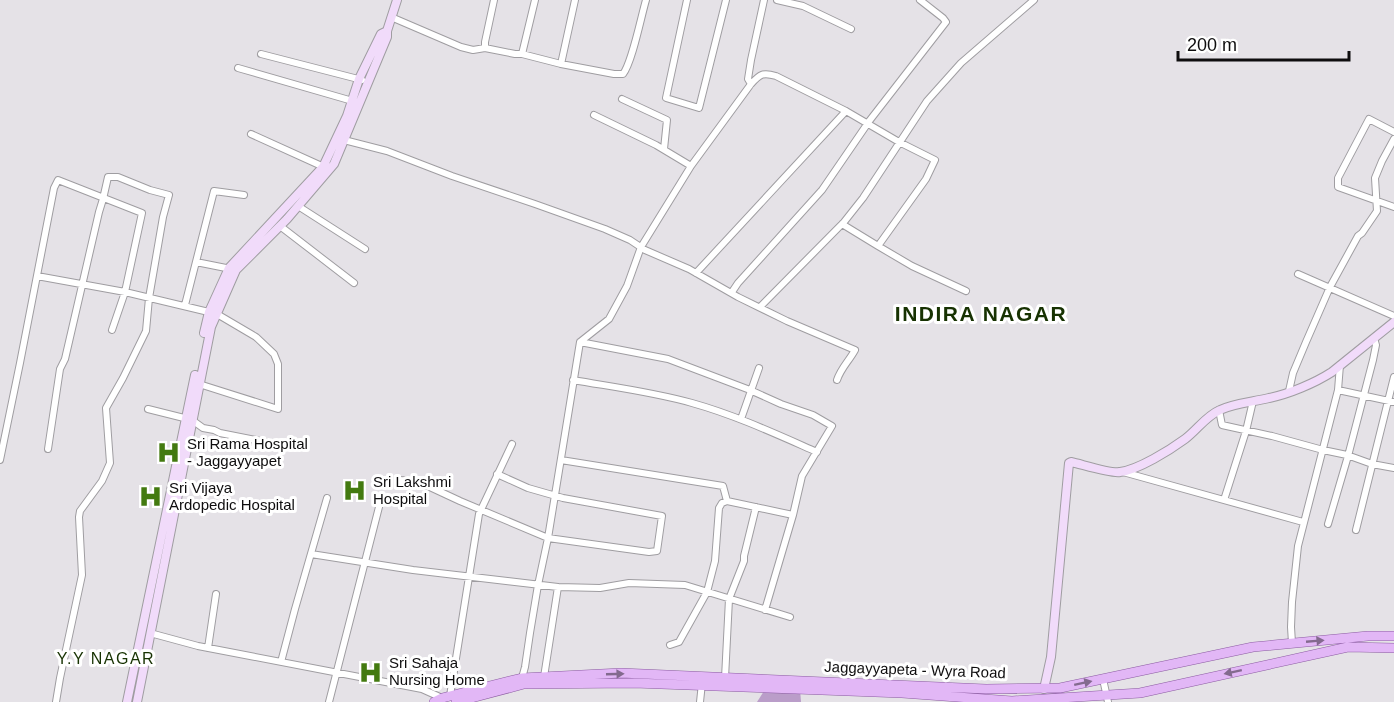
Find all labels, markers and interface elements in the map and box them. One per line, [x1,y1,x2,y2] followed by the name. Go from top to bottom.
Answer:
[1178,24,1349,62] scale bar
[1187,35,1237,55] text: 200 m
[895,302,1067,325] district label: INDIRA NAGAR
[187,435,308,469] place label: Sri Rama Hospital - Jaggayyapet
[156,440,182,466] hospital icon: Sri Rama Hospital - Jaggayyapet
[373,473,451,507] place label: Sri Lakshmi Hospital
[342,478,368,504] hospital icon: Sri Lakshmi Hospital
[169,479,295,513] place label: Sri Vijaya Ardopedic Hospital
[138,484,164,510] hospital icon: Sri Vijaya Ardopedic Hospital
[1306,636,1325,646] one-way arrow
[57,650,155,667] district label: Y.Y NAGAR
[389,654,485,688] place label: Sri Sahaja Nursing Home
[824,658,1006,681] street label: Jaggayyapeta - Wyra Road
[358,659,384,685] hospital icon: Sri Sahaja Nursing Home
[1224,668,1243,677] one-way arrow
[606,669,625,678] one-way arrow
[1073,678,1092,688] one-way arrow

